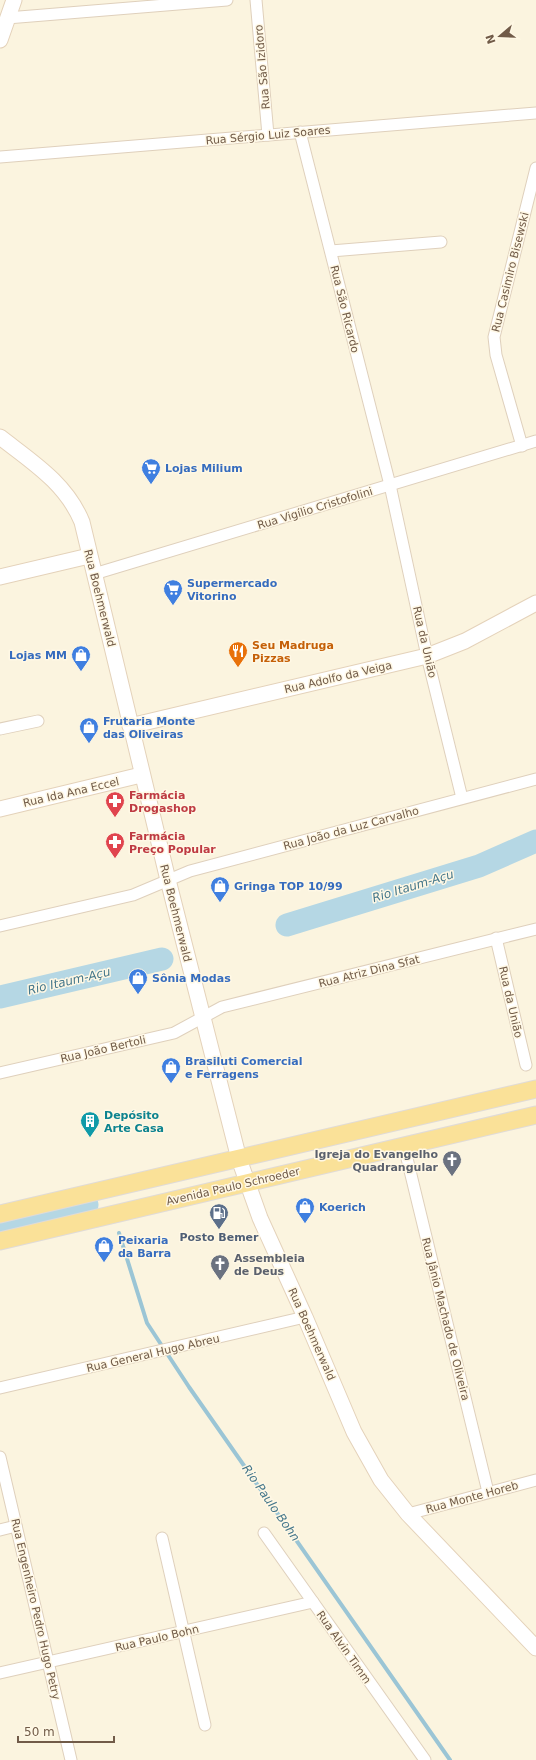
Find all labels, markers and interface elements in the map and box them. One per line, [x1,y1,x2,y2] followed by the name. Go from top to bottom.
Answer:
[480,16,520,56] north arrow
[252,24,273,110] street label: Rua São Izidoro
[483,33,499,46] text: N
[205,124,331,147] street label: Rua Sérgio Luiz Soares
[489,211,532,333] street label: Rua Casimiro Bisewski
[327,264,362,355] street label: Rua São Ricardo
[140,457,162,485] supermarket icon: Lojas Milium
[165,462,243,475] place label: Lojas Milium
[256,485,374,532] street label: Rua Vigílio Cristofolini
[81,548,118,648] street label: Rua Boehmerwald
[187,577,278,603] place label: Supermercado Vitorino
[162,578,184,606] supermarket icon: Supermercado Vitorino
[410,605,439,679] street label: Rua da União
[252,639,334,665] place label: Seu Madruga Pizzas
[227,640,249,668] restaurant icon: Seu Madruga Pizzas
[70,644,92,672] shop icon: Lojas MM
[9,649,67,662] place label: Lojas MM
[283,659,393,696] street label: Rua Adolfo da Veiga
[103,715,195,741] place label: Frutaria Monte das Oliveiras
[78,716,100,744] shop icon: Frutaria Monte das Oliveiras
[22,775,121,810] street label: Rua Ida Ana Eccel
[129,789,196,815] place label: Farmácia Drogashop
[104,790,126,818] pharmacy icon: Farmácia Drogashop
[282,804,421,853] street label: Rua João da Luz Carvalho
[129,830,216,856] place label: Farmácia Preço Popular
[104,831,126,859] pharmacy icon: Farmácia Preço Popular
[157,863,194,963] street label: Rua Boehmerwald
[371,867,456,905] water label: Rio Itaum-Açu
[209,875,231,903] shop icon: Gringa TOP 10/99
[234,880,343,893] place label: Gringa TOP 10/99
[317,952,422,990] street label: Rua Atriz Dina Sfat
[26,965,112,997] water label: Rio Itaum-Açu
[496,965,525,1039] street label: Rua da União
[127,967,149,995] shop icon: Sônia Modas
[152,972,231,985] place label: Sônia Modas
[59,1033,147,1066] street label: Rua João Bertoli
[185,1055,302,1081] place label: Brasiluti Comercial e Ferragens
[160,1056,182,1084] shop icon: Brasiluti Comercial e Ferragens
[104,1109,164,1135] place label: Depósito Arte Casa
[79,1110,101,1138] building icon: Depósito Arte Casa
[314,1148,439,1174] place label: Igreja do Evangelho Quadrangular
[441,1149,463,1177] church icon: Igreja do Evangelho Quadrangular
[165,1165,302,1208] street label: Avenida Paulo Schroeder
[294,1196,316,1224] shop icon: Koerich
[319,1201,366,1214] place label: Koerich
[208,1202,230,1230] fuel station icon: Posto Bemer
[179,1231,259,1244] place label: Posto Bemer
[118,1234,171,1260] place label: Peixaria da Barra
[93,1235,115,1263] shop icon: Peixaria da Barra
[419,1236,472,1402] street label: Rua Jânio Machado de Oliveira
[234,1252,305,1278] place label: Assembleia de Deus
[209,1253,231,1281] church icon: Assembleia de Deus
[285,1286,338,1383] street label: Rua Boehmerwald
[85,1332,221,1375] street label: Rua General Hugo Abreu
[239,1462,303,1544] water label: Rio Paulo Bohn
[424,1479,520,1516] street label: Rua Monte Horeb
[8,1517,63,1701] street label: Rua Engenheiro Pedro Hugo Petry
[314,1608,374,1686] street label: Rua Alvin Timm
[114,1623,200,1654] street label: Rua Paulo Bohn
[18,1718,114,1744] scale bar
[24,1725,55,1739] text: 50 m

